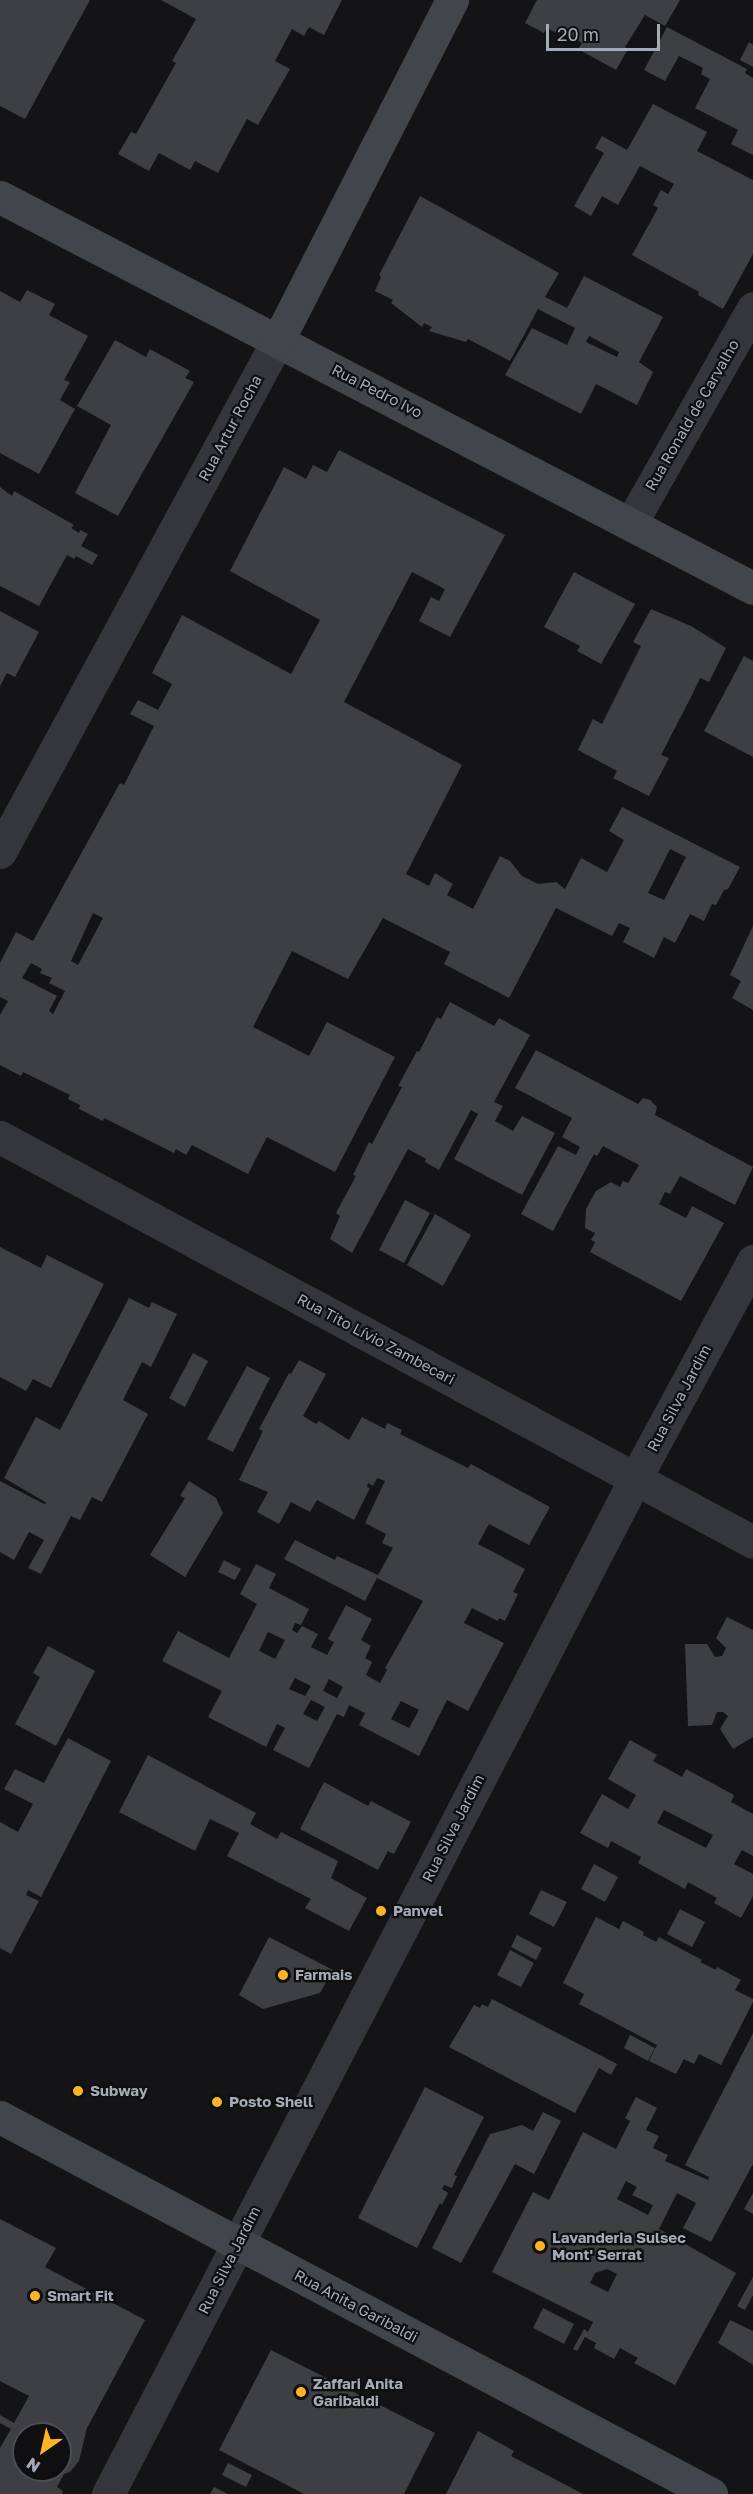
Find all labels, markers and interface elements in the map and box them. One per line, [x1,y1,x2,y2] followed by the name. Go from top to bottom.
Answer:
[549,12,663,50] scale bar
[557,23,599,45] text: 20 m
[641,336,743,494] street label: Rua Ronald de Carvalho
[329,360,425,422] street label: Rua Pedro Ivo
[195,372,265,484] street label: Rua Artur Rocha
[294,1290,458,1388] street label: Rua Tito Lívio Zambecari
[643,1341,715,1455] street label: Rua Silva Jardim
[418,1771,488,1885] street label: Rua Silva Jardim
[393,1902,443,1920] place label: Panvel
[374,1904,388,1918] marker: Panvel
[295,1966,353,1984] place label: Farmais
[276,1968,290,1982] marker: Farmais
[90,2082,148,2100] place label: Subway
[71,2084,85,2098] marker: Subway
[229,2093,313,2111] place label: Posto Shell
[210,2095,224,2109] marker: Posto Shell
[194,2203,264,2317] street label: Rua Silva Jardim
[552,2228,686,2263] place label: Lavanderia Sulsec Mont' Serrat
[533,2239,547,2253] marker: Lavanderia Sulsec Mont' Serrat
[291,2266,421,2346] street label: Rua Anita Garibaldi
[47,2287,114,2305] place label: Smart Fit
[28,2289,42,2303] marker: Smart Fit
[313,2374,403,2409] place label: Zaffari Anita Garibaldi
[294,2385,308,2399] marker: Zaffari Anita Garibaldi
[12,2422,72,2482] north arrow
[22,2454,44,2477] text: N

